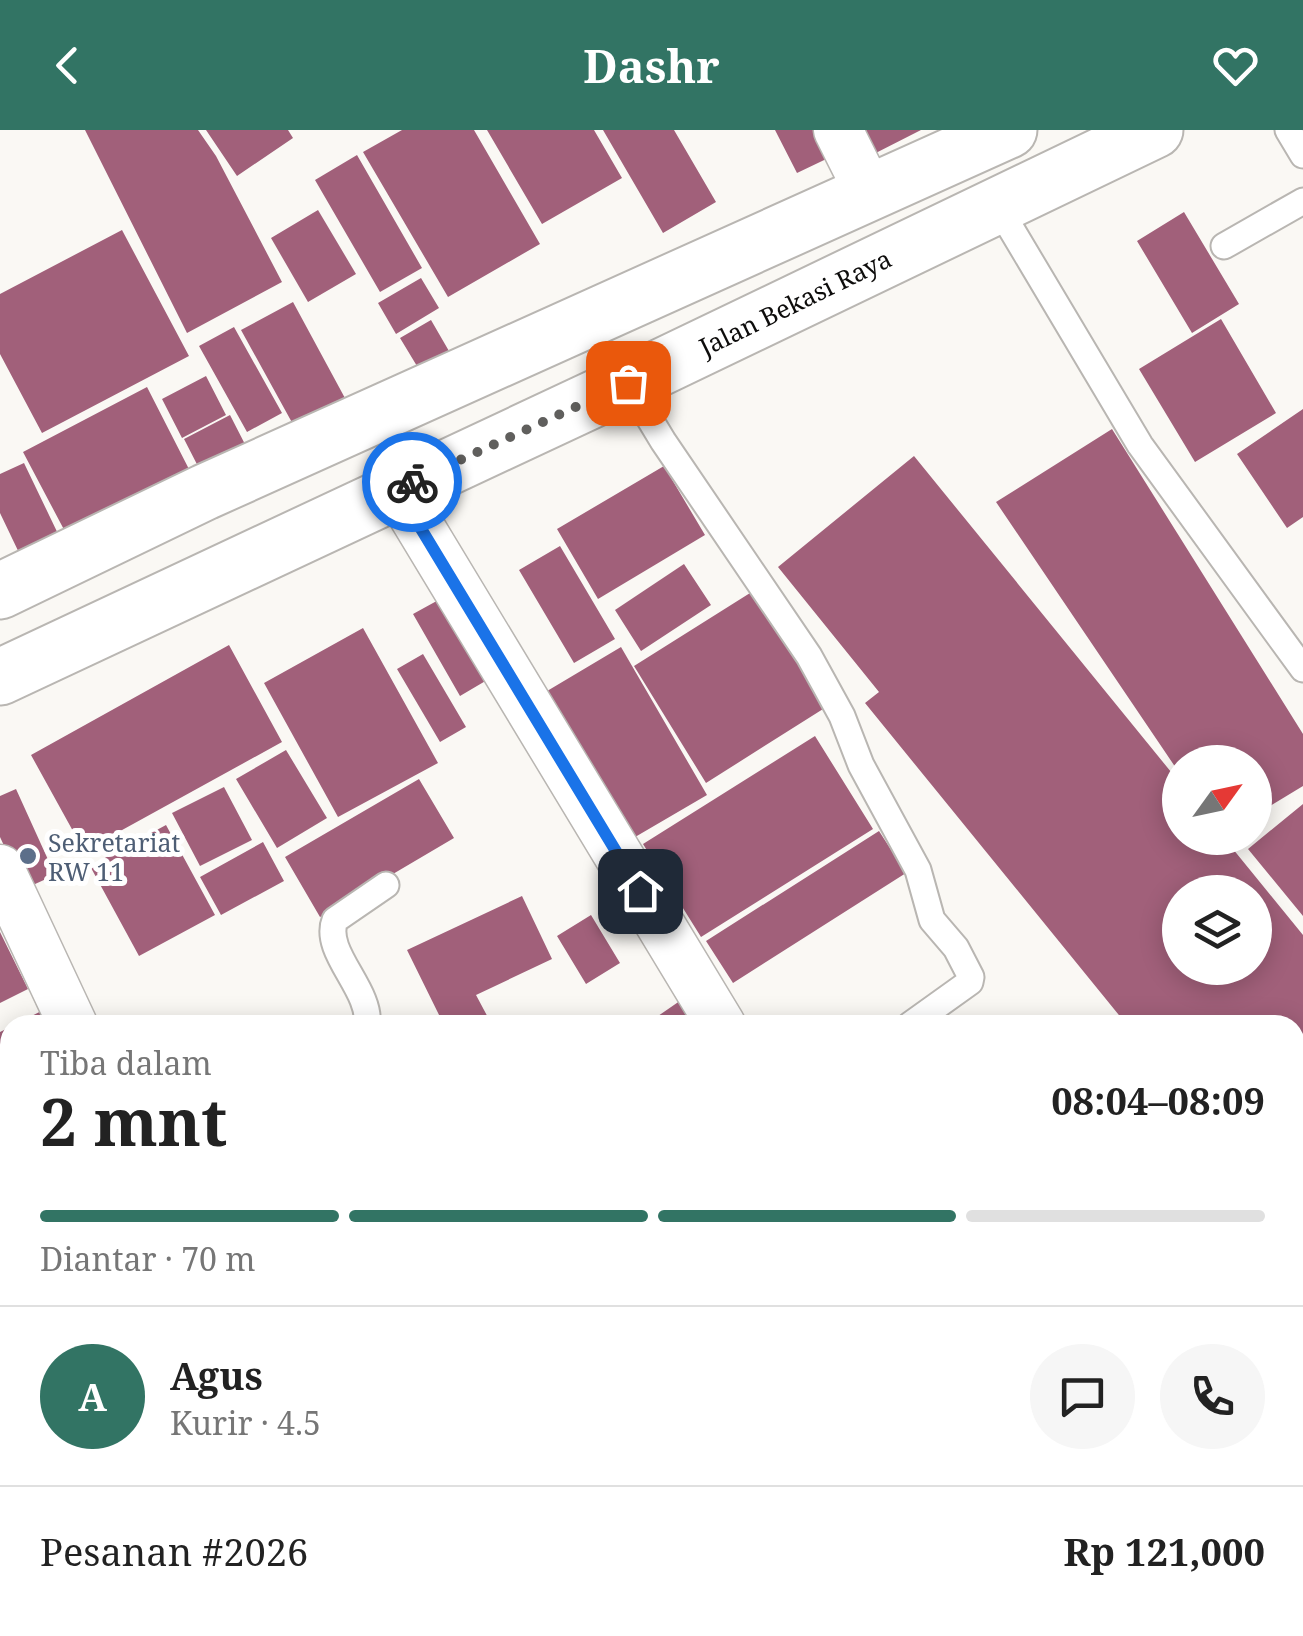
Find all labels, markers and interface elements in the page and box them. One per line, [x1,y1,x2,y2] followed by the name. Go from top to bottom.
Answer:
[583,35,720,96] text: Dashr
[40,38,95,93] icon: back
[1208,38,1263,93] icon: heart
[692,241,897,364] street label: Jalan Bekasi Raya
[586,341,671,426] pin
[601,356,656,411] icon: bag
[362,432,462,532] courier
[385,455,440,510] icon: bike
[1162,745,1272,855] north arrow
[1162,745,1272,985] map controls
[48,825,180,888] place label: Sekretariat RW 11
[17,845,39,867] marker: Sekretariat RW 11
[598,849,683,934] pin
[613,864,668,919] icon: home
[1162,875,1272,985] button: layers
[40,1041,212,1084] text: Tiba dalam
[1051,1074,1265,1126] text: 08:04–08:09
[40,1077,227,1165] text: 2 mnt
[40,1237,256,1280] text: Diantar · 70 m
[1030,1344,1135,1449] button: chat
[1160,1344,1265,1449] button: phone
[170,1349,263,1401] text: Agus
[78,1370,107,1422] text: A
[170,1401,321,1444] text: Kurir · 4.5
[40,1525,308,1577] text: Pesanan #2026
[1064,1525,1265,1577] text: Rp 121,000

